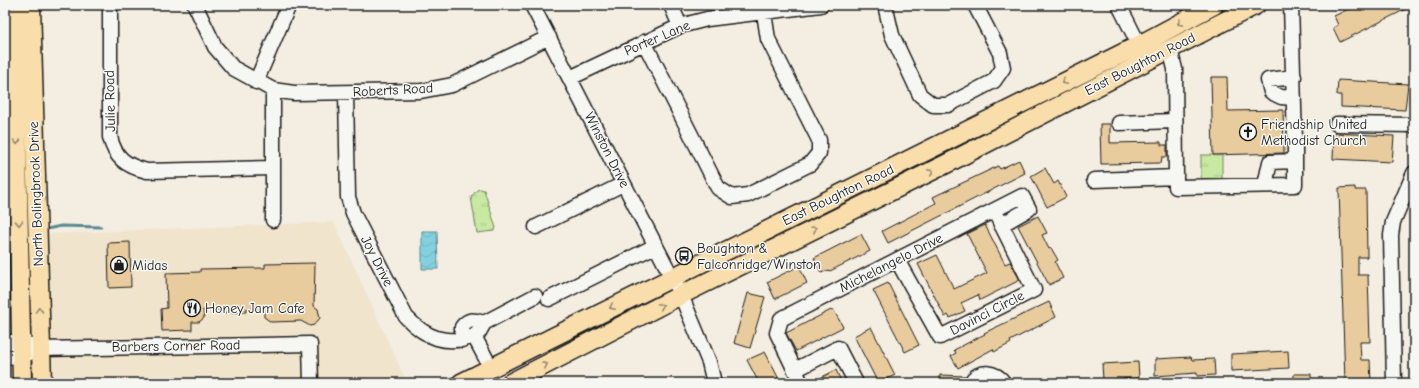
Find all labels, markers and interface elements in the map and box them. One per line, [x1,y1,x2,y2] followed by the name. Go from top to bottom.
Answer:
[622,17,692,59] street label: Porter Lane
[1177,18,1184,26] one-way arrow
[1082,29,1198,99] street label: East Boughton Road
[101,70,119,132] street label: Julie Road
[1061,77,1068,85] one-way arrow
[352,79,434,101] street label: Roberts Road
[581,109,633,191] street label: Winston Drive
[1261,116,1367,149] place label: Friendship United Methodist Church
[25,121,47,267] street label: North Bolingbrook Drive
[1238,122,1258,142] church icon: Friendship United Methodist Church
[13,139,21,145] one-way arrow
[779,161,897,229] street label: East Boughton Road
[927,169,934,176] one-way arrow
[15,220,24,226] one-way arrow
[810,226,818,233] one-way arrow
[836,230,946,296] street label: Michelangelo Drive
[357,233,397,289] street label: Joy Drive
[697,240,821,273] place label: Boughton & Falconridge/Winston
[674,246,694,266] bus stop icon: Boughton & Falconridge/Winston
[109,255,129,275] shop icon: Midas
[132,257,168,274] place label: Midas
[947,287,1027,339] street label: Davinci Circle
[182,298,202,318] restaurant icon: Honey Jam Cafe
[205,300,305,317] place label: Honey Jam Cafe
[609,302,616,310] one-way arrow
[656,303,664,311] one-way arrow
[35,307,43,313] one-way arrow
[111,336,241,356] street label: Barbers Corner Road
[541,362,548,370] one-way arrow

